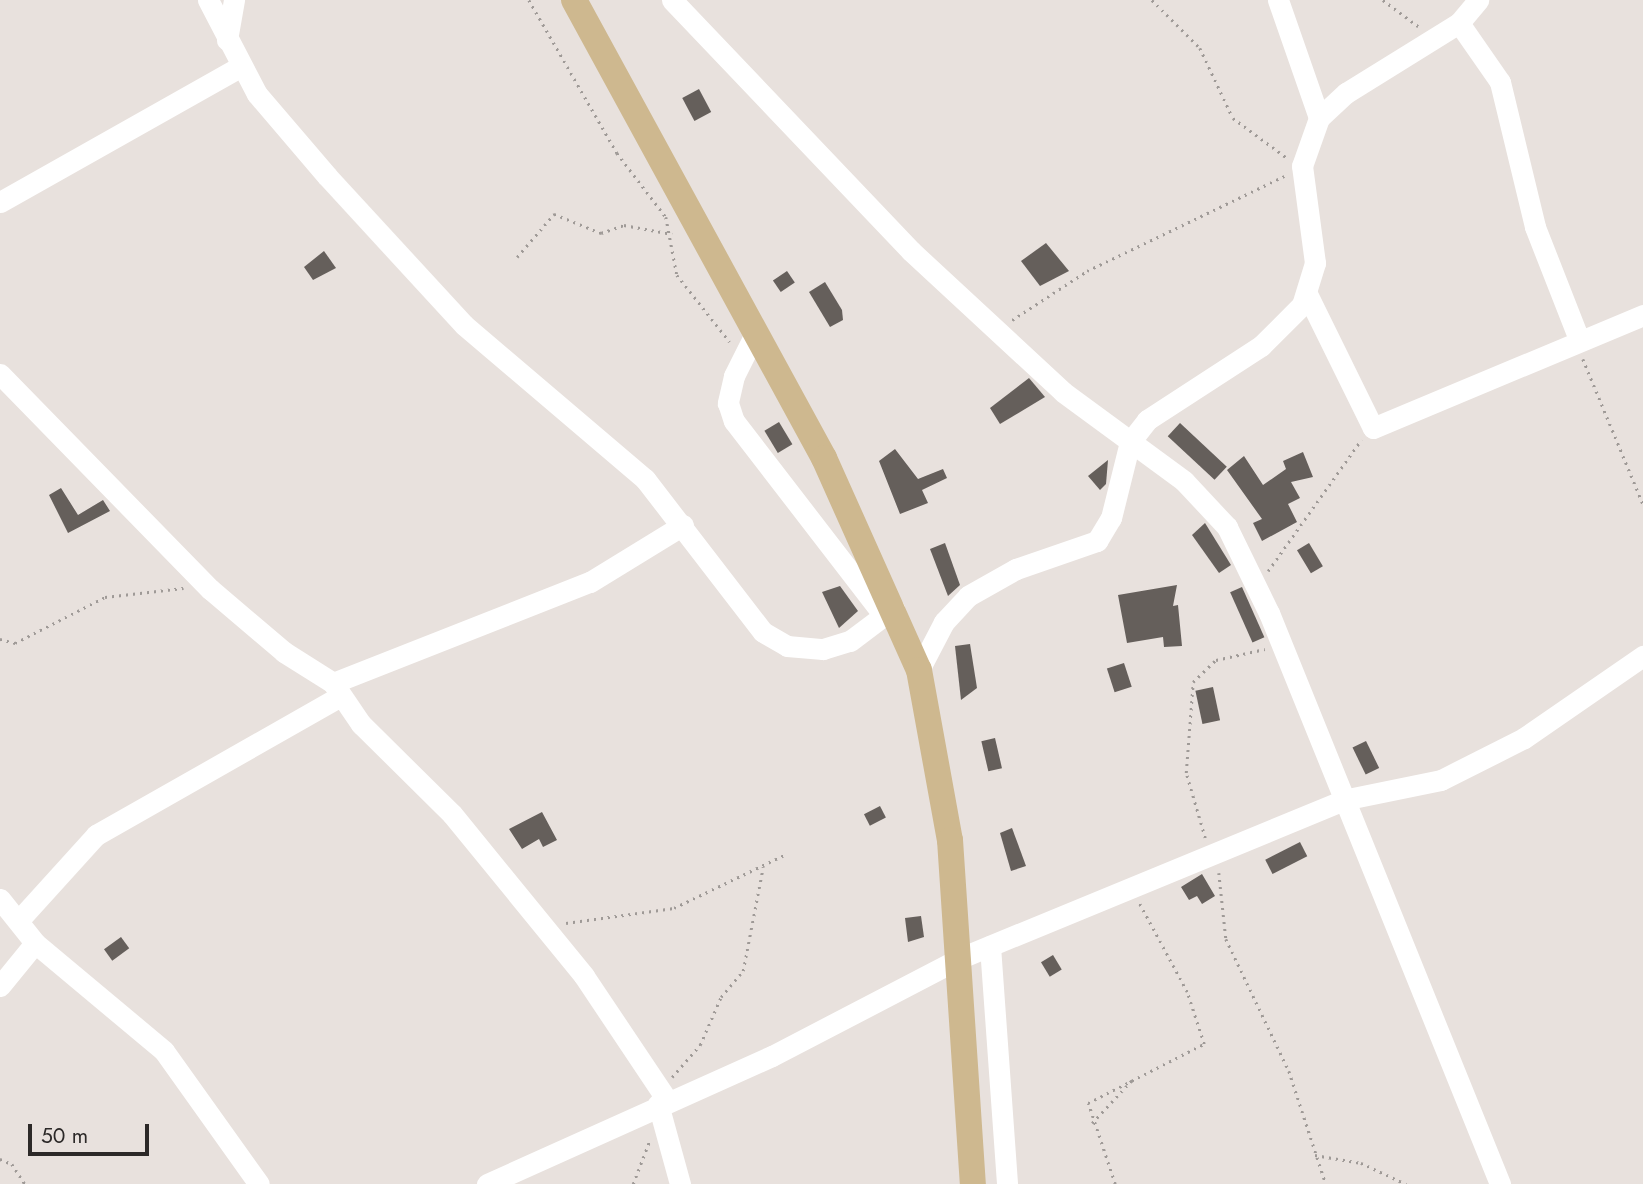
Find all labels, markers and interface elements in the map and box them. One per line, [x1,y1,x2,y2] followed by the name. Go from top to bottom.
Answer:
[32,1110,152,1154] scale bar
[41,1121,88,1151] text: 50 m

